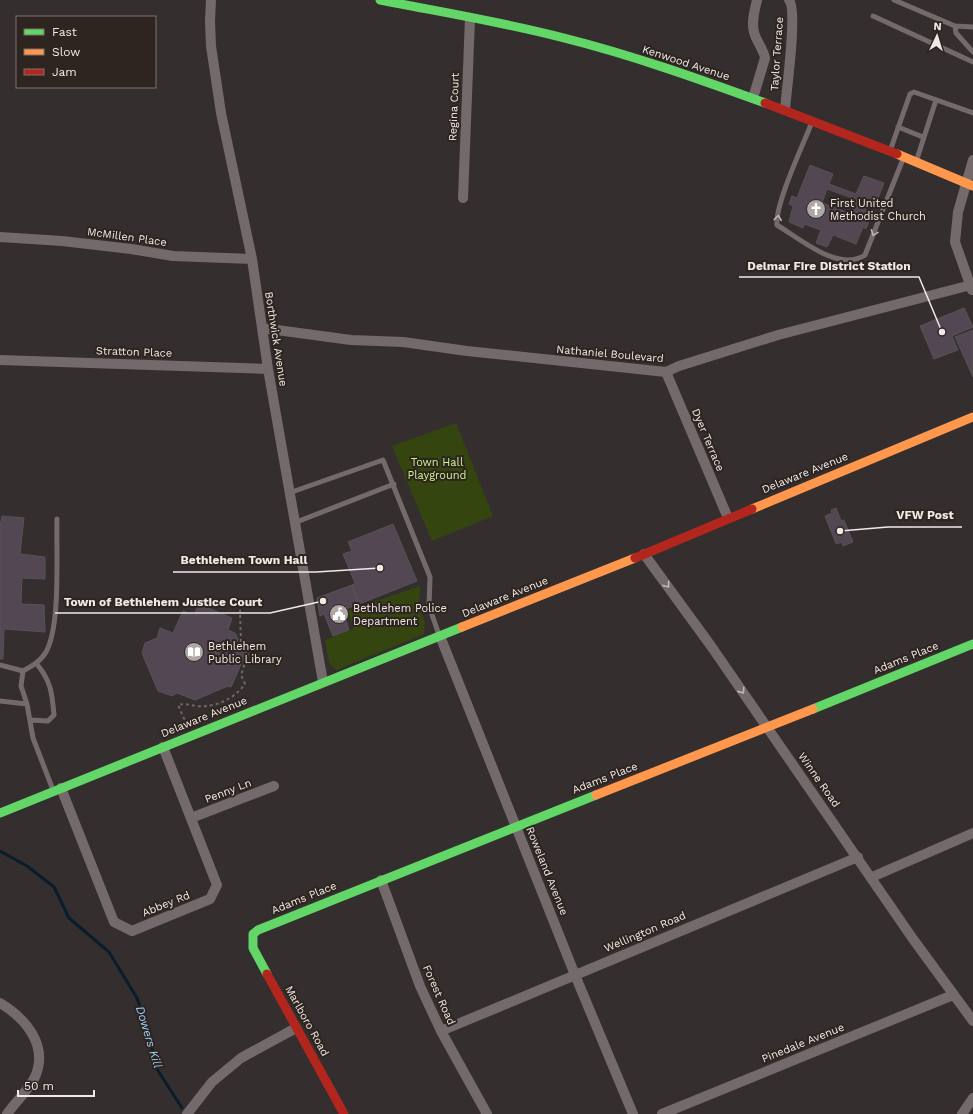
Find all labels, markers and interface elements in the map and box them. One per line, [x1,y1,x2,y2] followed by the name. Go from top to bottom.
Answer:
[16,16,156,88] legend
[917,16,957,56] north arrow
[768,17,786,91] street label: Taylor Terrace
[933,20,942,33] text: N
[52,25,77,39] text: Fast
[641,43,731,83] street label: Kenwood Avenue
[52,45,80,59] text: Slow
[52,65,77,79] text: Jam
[446,72,462,141] street label: Regina Court
[830,197,926,223] place label: First United Methodist Church
[805,198,827,220] church icon: First United Methodist Church
[773,214,782,221] one-way arrow
[86,225,168,249] street label: McMillen Place
[871,230,879,237] one-way arrow
[739,253,919,277] callout: Delmar Fire District Station
[747,259,911,273] text: Delmar Fire District Station
[262,291,290,387] street label: Borthwick Avenue
[556,343,664,365] street label: Nathaniel Boulevard
[96,344,172,360] street label: Stratton Place
[689,407,727,473] street label: Dyer Terrace
[760,450,850,496] street label: Delaware Avenue
[408,456,466,482] park label: Town Hall Playground
[888,503,962,527] callout: VFW Post
[896,508,954,522] text: VFW Post
[173,548,316,572] callout: Bethlehem Town Hall
[181,553,307,567] text: Bethlehem Town Hall
[460,574,550,620] street label: Delaware Avenue
[662,581,669,588] one-way arrow
[55,589,270,613] callout: Town of Bethlehem Justice Court
[64,595,263,609] text: Town of Bethlehem Justice Court
[353,602,447,628] place label: Bethlehem Police Department
[328,603,350,625] public building icon: Bethlehem Police Department
[872,639,940,677] street label: Adams Place
[208,640,282,666] place label: Bethlehem Public Library
[183,641,205,663] library icon: Bethlehem Public Library
[737,687,745,694] one-way arrow
[159,694,249,740] street label: Delaware Avenue
[795,750,843,810] street label: Winne Road
[570,760,640,796] street label: Adams Place
[203,776,253,806] street label: Penny Ln
[523,825,571,917] street label: Roweland Avenue
[270,879,338,917] street label: Adams Place
[140,889,192,919] street label: Abbey Rd
[602,909,688,955] street label: Wellington Road
[420,963,458,1027] street label: Forest Road
[282,984,332,1058] street label: Marlboro Road
[133,1004,165,1070] water label: Dowers Kill
[760,1021,846,1065] street label: Pinedale Avenue
[18,1072,94,1098] scale bar
[24,1079,54,1093] text: 50 m

